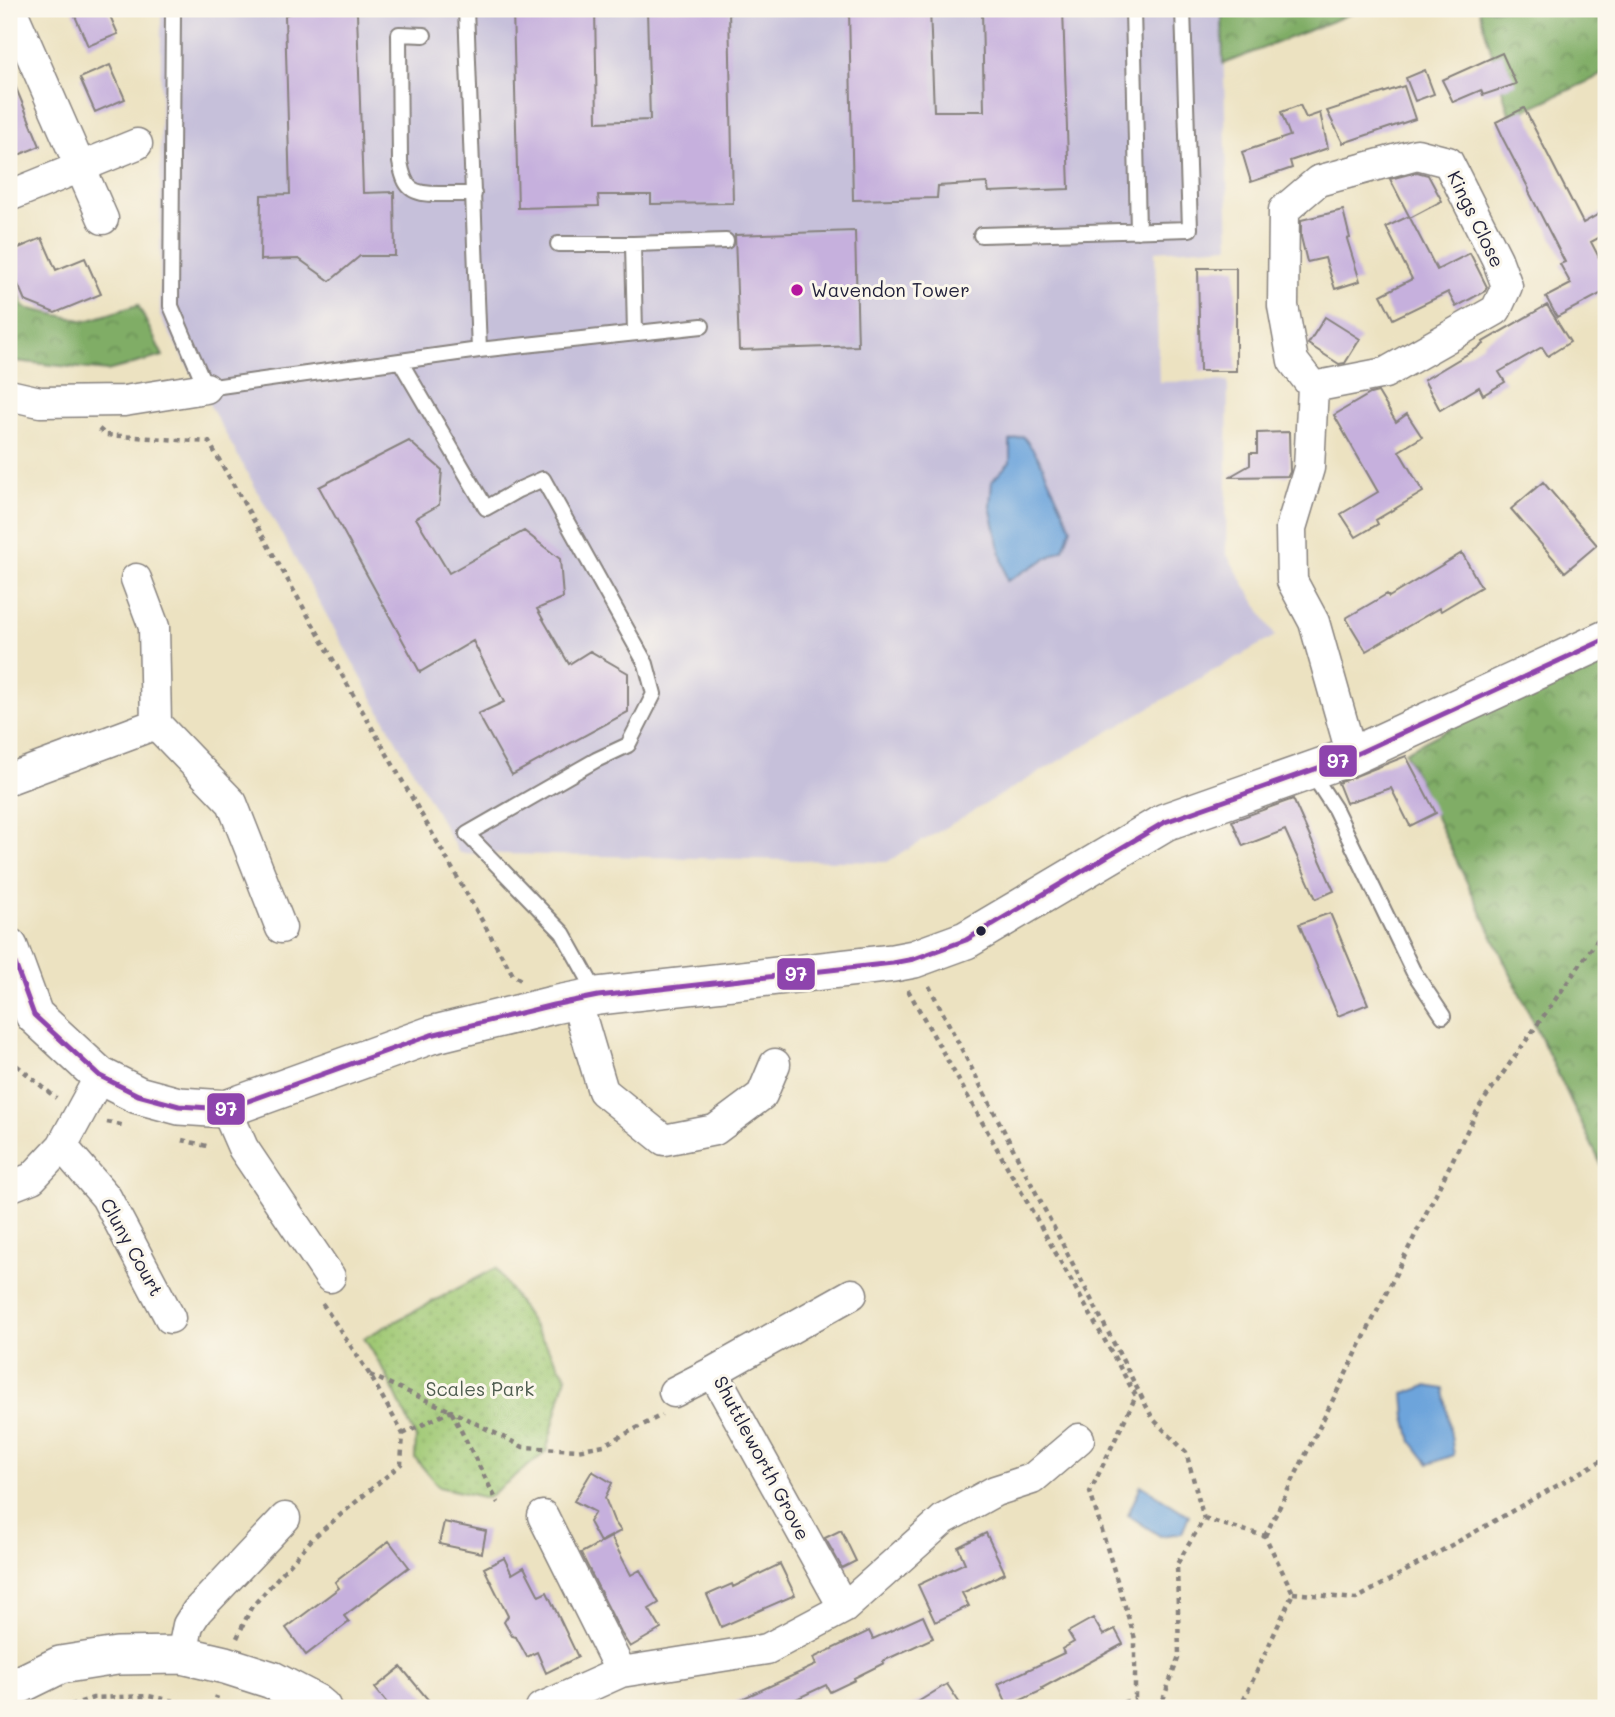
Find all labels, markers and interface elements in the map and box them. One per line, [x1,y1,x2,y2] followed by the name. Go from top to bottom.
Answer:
[1442,166,1511,271] street label: Kings Close
[811,277,970,302] place label: Wavendon Tower
[789,282,805,298] marker: Wavendon Tower
[1318,744,1358,778] line badge: 97
[1327,748,1349,773] text: 97
[974,924,988,938] unlabelled marker
[776,957,816,991] line badge: 97
[785,961,807,986] text: 97
[206,1092,246,1126] line badge: 97
[215,1096,237,1121] text: 97
[95,1193,170,1300] street label: Cluny Court
[709,1371,816,1544] street label: Shuttleworth Grove
[426,1376,534,1401] park label: Scales Park

